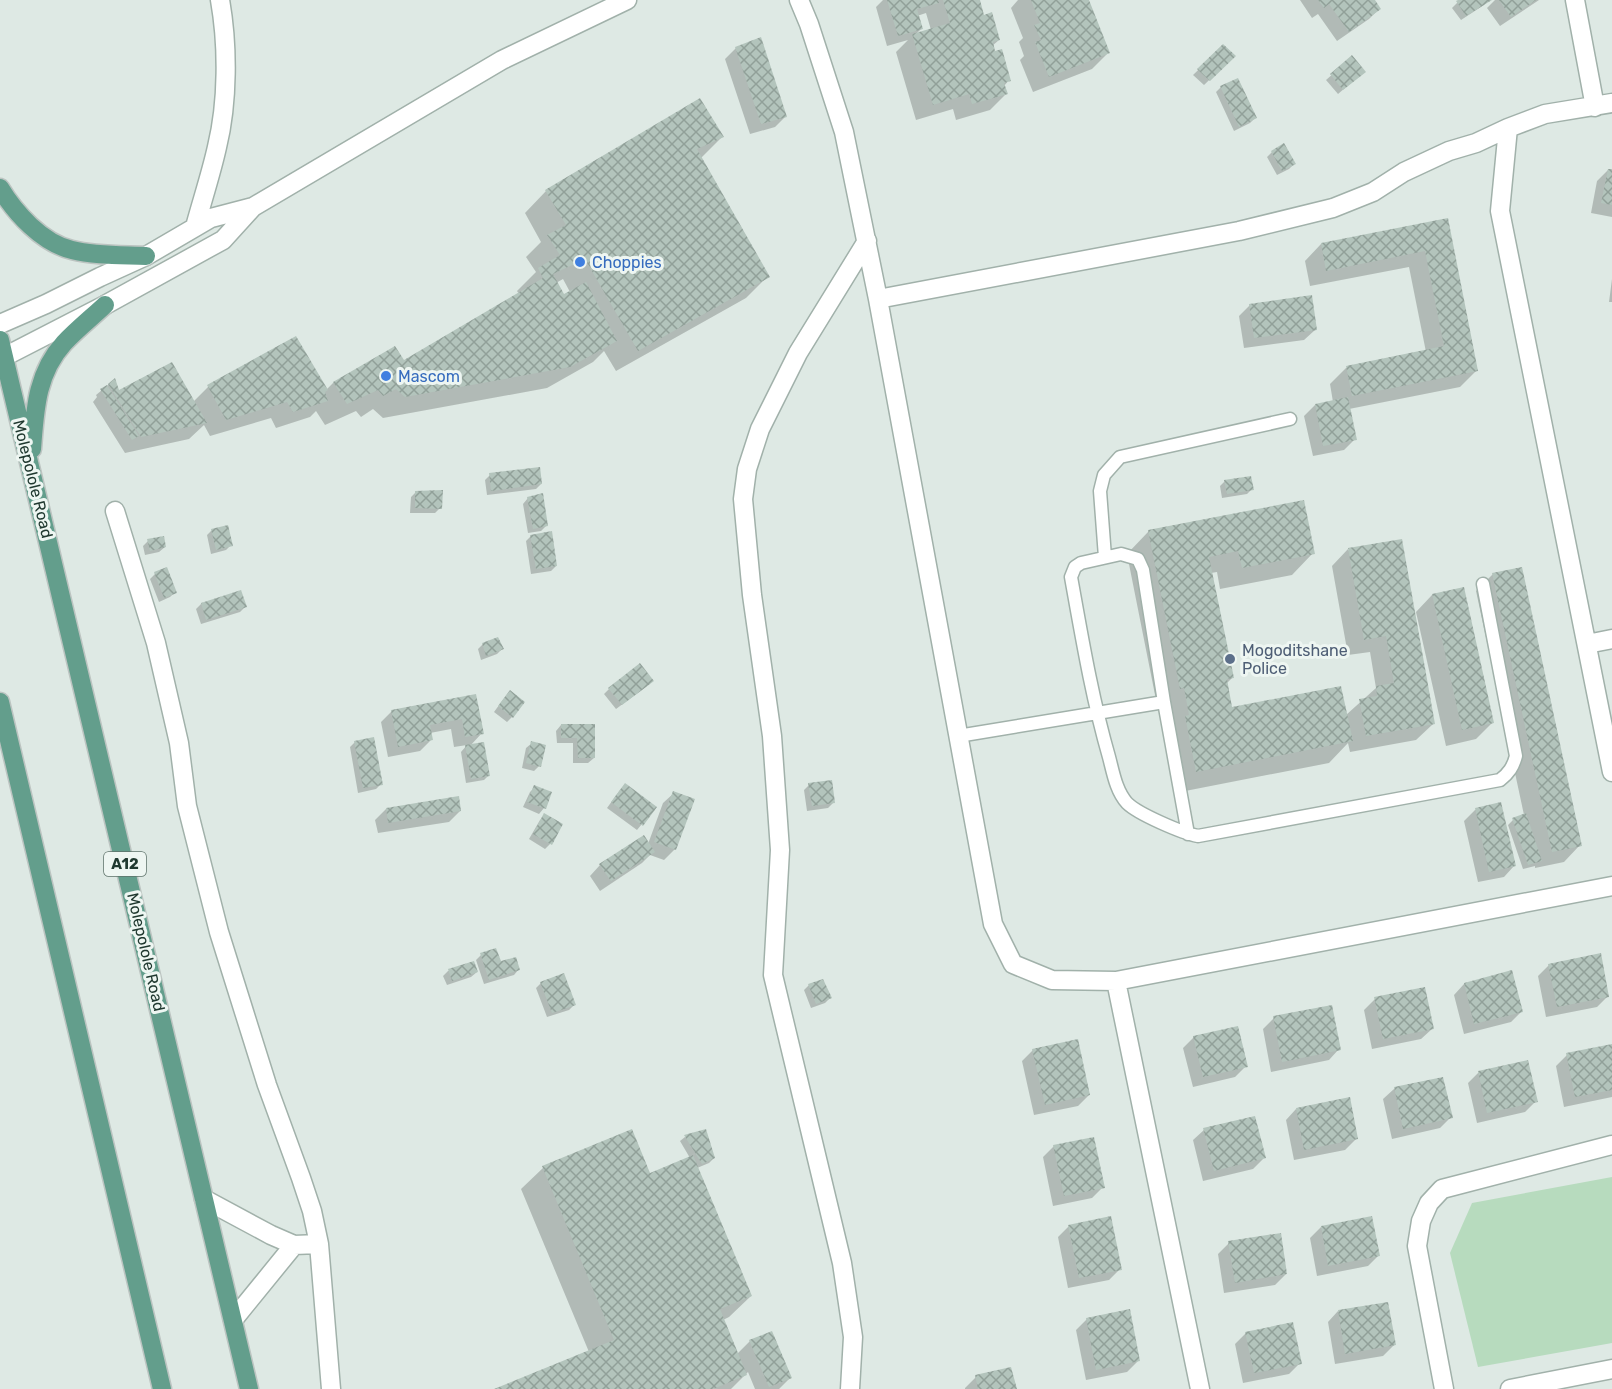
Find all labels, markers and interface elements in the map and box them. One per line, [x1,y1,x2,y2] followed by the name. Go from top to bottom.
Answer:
[592,253,662,272] place label: Choppies
[573,255,587,269] marker: Choppies
[398,367,460,386] place label: Mascom
[379,369,393,383] marker: Mascom
[9,418,57,540] street label: Molepolole Road
[1242,641,1348,678] place label: Mogoditshane Police
[1223,652,1237,666] marker: Mogoditshane Police
[104,852,146,876] road number: A12
[123,891,169,1013] street label: Molepolole Road

